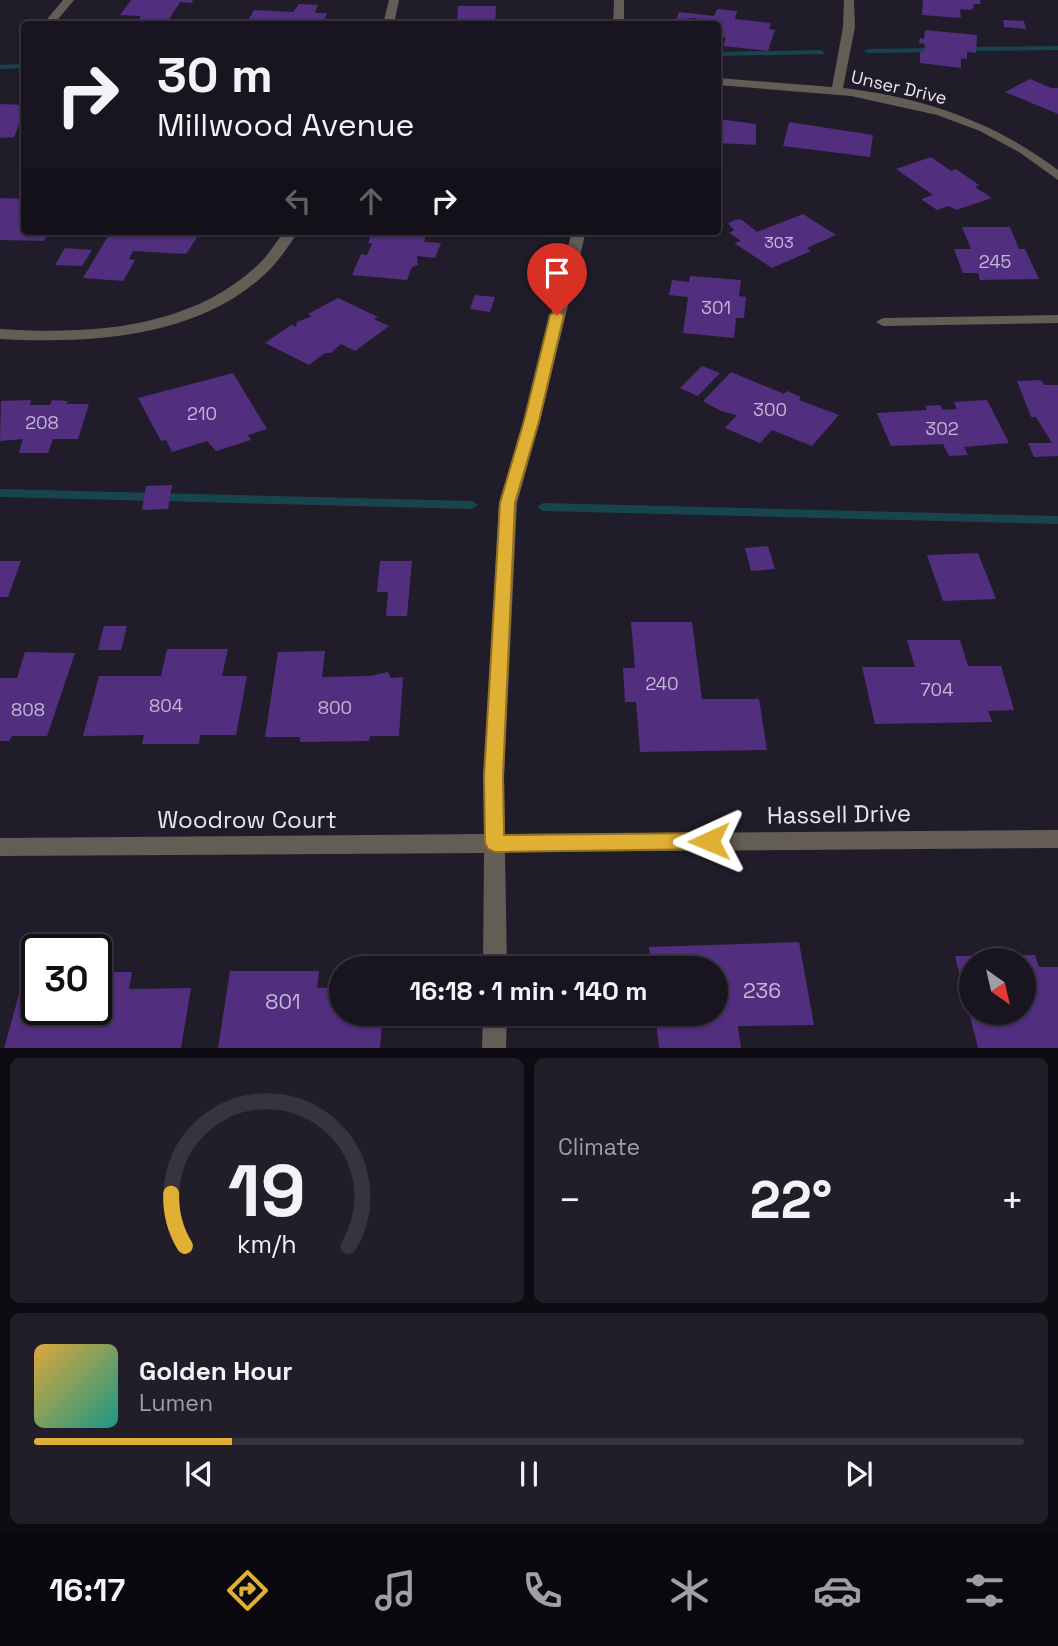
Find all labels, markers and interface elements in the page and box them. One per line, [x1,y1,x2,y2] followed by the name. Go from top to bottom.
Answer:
[157,44,273,106] text: 30 m
[42,49,133,140] icon: right
[849,65,949,109] street label: Unser Drive
[157,105,415,145] text: Millwood Avenue
[279,182,317,220] icon: left
[352,182,390,220] icon: ahead
[425,182,463,220] icon: right
[764,232,794,253] house number: 303
[527,243,587,315] pin
[979,250,1011,273] house number: 245
[538,254,576,292] icon: arrive
[701,296,731,319] house number: 301
[753,398,787,421] house number: 300
[187,402,217,425] house number: 210
[25,411,59,434] house number: 208
[925,417,959,440] house number: 302
[645,672,679,695] house number: 240
[921,678,953,701] house number: 704
[149,694,183,717] house number: 804
[318,696,352,719] house number: 800
[11,698,45,721] house number: 808
[767,797,911,831] street label: Hassell Drive
[157,804,337,835] street label: Woodrow Court
[672,804,746,878] position arrow
[21,934,112,1025] speed limit sign: 30
[959,948,1036,1026] north arrow
[959,948,1036,1025] map controls
[409,974,648,1008] text: 16:18 · 1 min · 140 m
[743,977,781,1004] house number: 236
[265,988,301,1015] house number: 801
[558,1132,640,1162] text: Climate
[228,1145,306,1238] text: 19
[750,1167,832,1233] text: 22°
[558,1176,582,1224] text: −
[1000,1176,1024,1224] text: +
[237,1228,297,1260] text: km/h
[139,1354,293,1388] text: Golden Hour
[139,1388,213,1418] text: Lumen
[180,1455,218,1493] icon: previous
[510,1455,548,1493] icon: pause
[840,1455,878,1493] icon: next
[223,1566,272,1615] icon: directions
[371,1566,420,1615] icon: music
[518,1566,567,1615] icon: phone
[665,1566,714,1615] icon: climate
[813,1566,862,1615] icon: car
[960,1566,1009,1615] icon: filters
[49,1570,125,1610] text: 16:17

